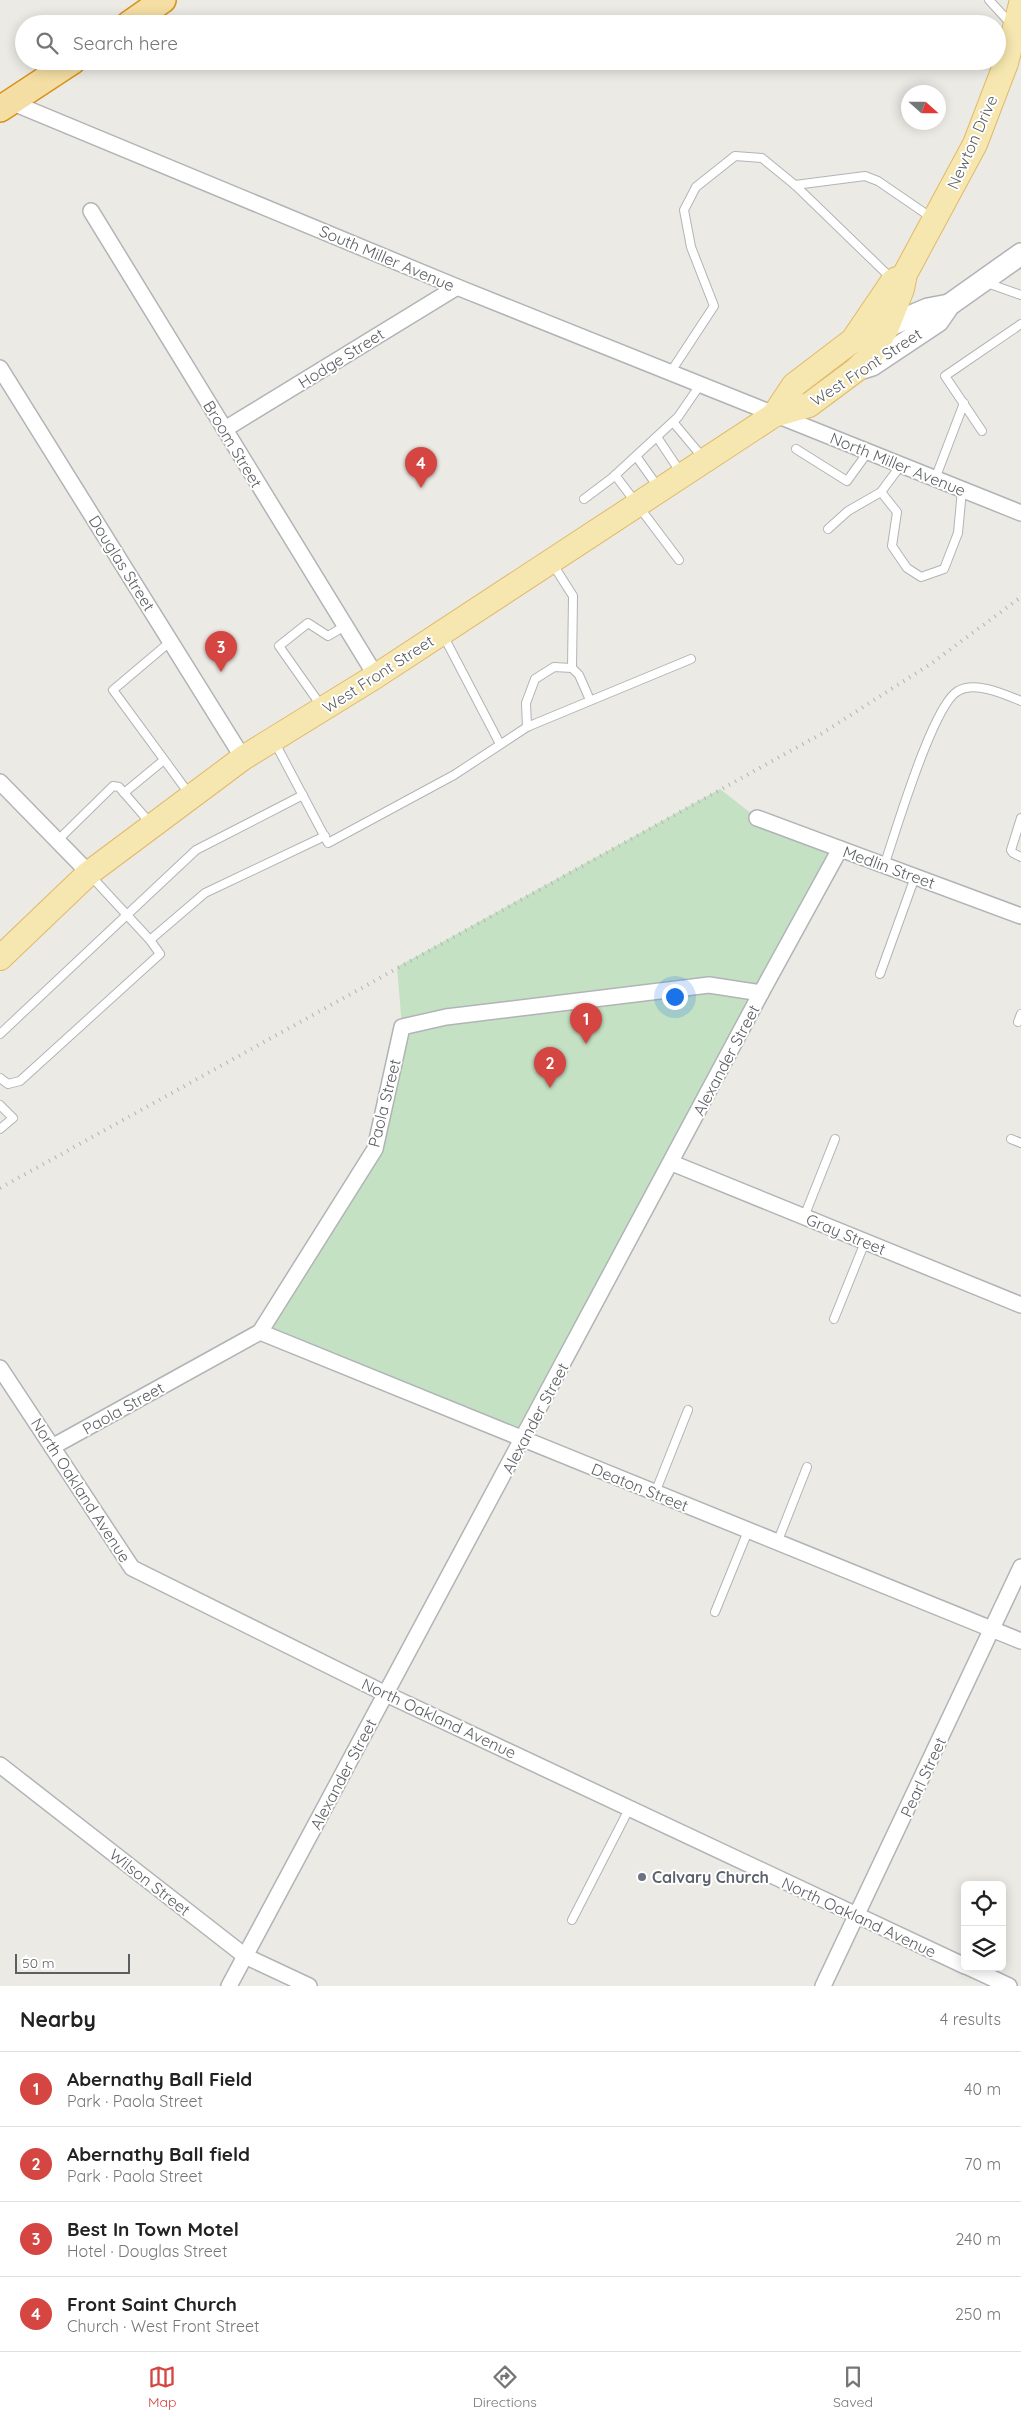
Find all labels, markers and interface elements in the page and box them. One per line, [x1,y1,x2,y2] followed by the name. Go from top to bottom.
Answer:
[15,15,1006,70] search box
[33,29,61,57] icon: search
[73,31,178,55] text: Search here
[901,85,946,130] north arrow
[942,92,1002,192] street label: Newton Drive
[316,221,458,295] street label: South Miller Avenue
[294,324,388,392] street label: Hodge Street
[807,324,925,410] street label: West Front Street
[199,397,267,491] street label: Broom Street
[827,428,969,500] street label: North Miller Avenue
[405,447,437,488] pin: 4
[85,511,159,615] street label: Douglas Street
[205,631,237,672] pin: 3
[319,631,437,717] street label: West Front Street
[840,841,938,893] street label: Medlin Street
[662,984,688,1010] your location
[688,1001,764,1119] street label: Alexander Street
[570,1003,602,1044] pin: 1
[534,1047,566,1088] pin: 2
[363,1057,405,1149] street label: Paola Street
[803,1209,889,1259] street label: Gray Street
[497,1359,573,1477] street label: Alexander Street
[79,1377,167,1439] street label: Paola Street
[27,1414,135,1566] street label: North Oakland Avenue
[589,1458,691,1516] street label: Deaton Street
[359,1673,519,1763] street label: North Oakland Avenue
[305,1715,381,1833] street label: Alexander Street
[896,1734,950,1820] street label: Pearl Street
[106,1844,194,1920] street label: Wilson Street
[652,1867,769,1887] place label: Calvary Church
[636,1871,648,1883] marker: Calvary Church
[779,1872,939,1962] street label: North Oakland Avenue
[961,1881,1006,1971] map controls
[961,1881,1006,1926] button: locate
[961,1926,1006,1971] button: layers
[15,1951,130,1974] scale bar
[22,1954,55,1972] text: 50 m
[20,2006,96,2032] text: Nearby
[940,2009,1001,2029] text: 4 results
[67,2067,252,2091] text: Abernathy Ball Field
[33,2079,39,2099] text: 1
[964,2079,1001,2099] text: 40 m
[67,2091,203,2111] text: Park · Paola Street
[67,2142,250,2166] text: Abernathy Ball field
[31,2154,41,2174] text: 2
[964,2154,1001,2174] text: 70 m
[67,2166,203,2186] text: Park · Paola Street
[67,2217,239,2241] text: Best In Town Motel
[32,2229,40,2249] text: 3
[955,2229,1001,2249] text: 240 m
[67,2241,227,2261] text: Hotel · Douglas Street
[67,2292,237,2316] text: Front Saint Church
[31,2304,41,2324] text: 4
[955,2304,1001,2324] text: 250 m
[67,2316,259,2336] text: Church · West Front Street
[148,2363,177,2411] tab: Map
[473,2363,537,2411] tab: Directions
[833,2363,873,2411] tab: Saved

